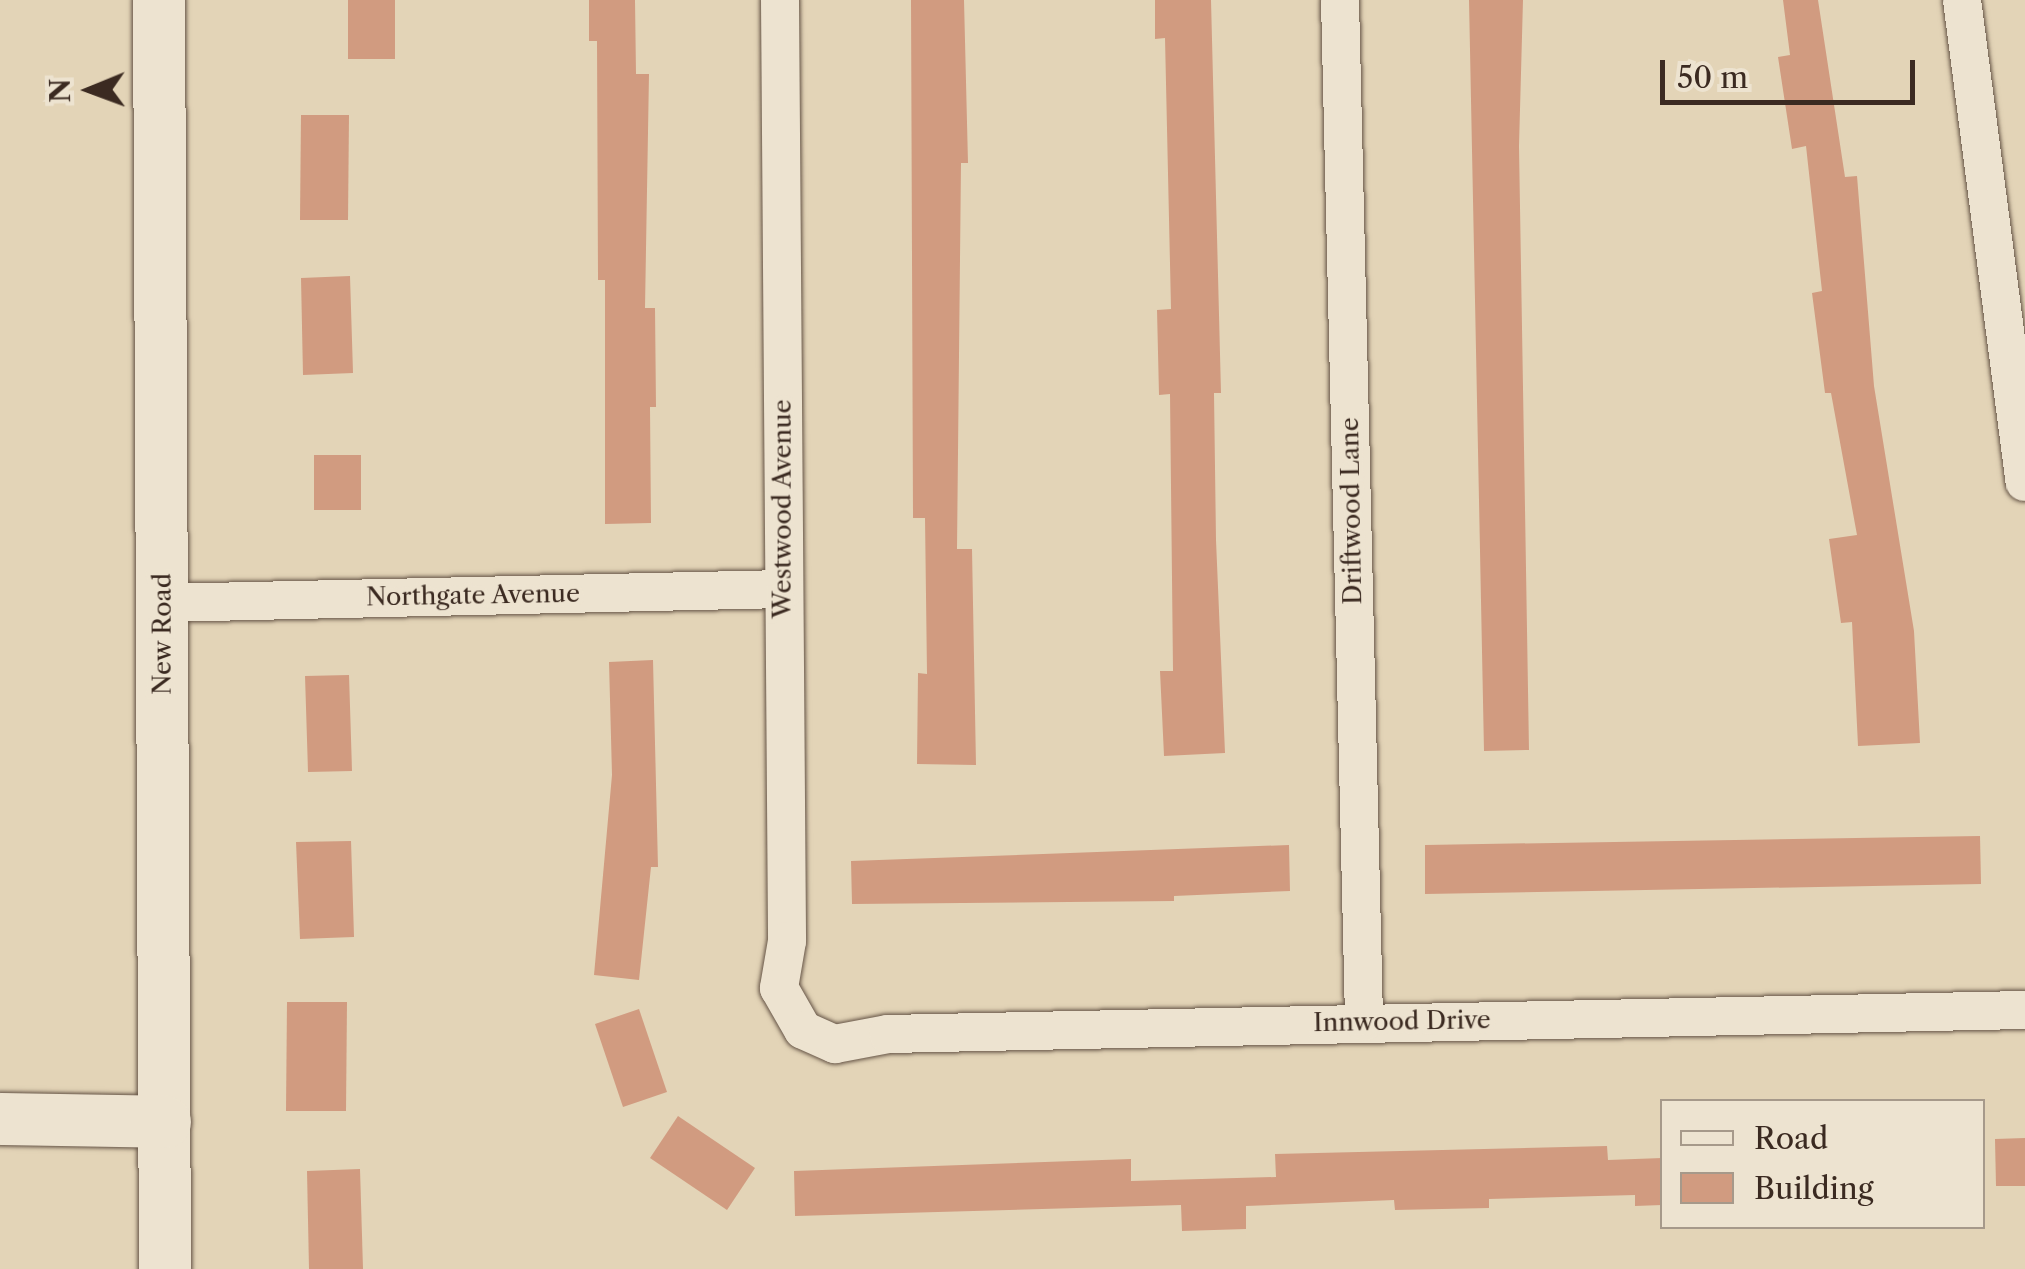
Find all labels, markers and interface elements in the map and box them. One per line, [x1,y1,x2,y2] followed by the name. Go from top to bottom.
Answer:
[40,40,140,140] north arrow
[1665,40,1920,102] scale bar
[1677,59,1748,96] text: 50 m
[43,78,77,103] text: N
[768,399,798,619] street label: Westwood Avenue
[1335,417,1369,605] street label: Driftwood Lane
[148,573,178,695] street label: New Road
[365,579,581,613] street label: Northgate Avenue
[1313,1005,1491,1039] street label: Innwood Drive
[1660,1099,1985,1229] legend
[1754,1120,1828,1157] text: Road
[1754,1170,1874,1207] text: Building

